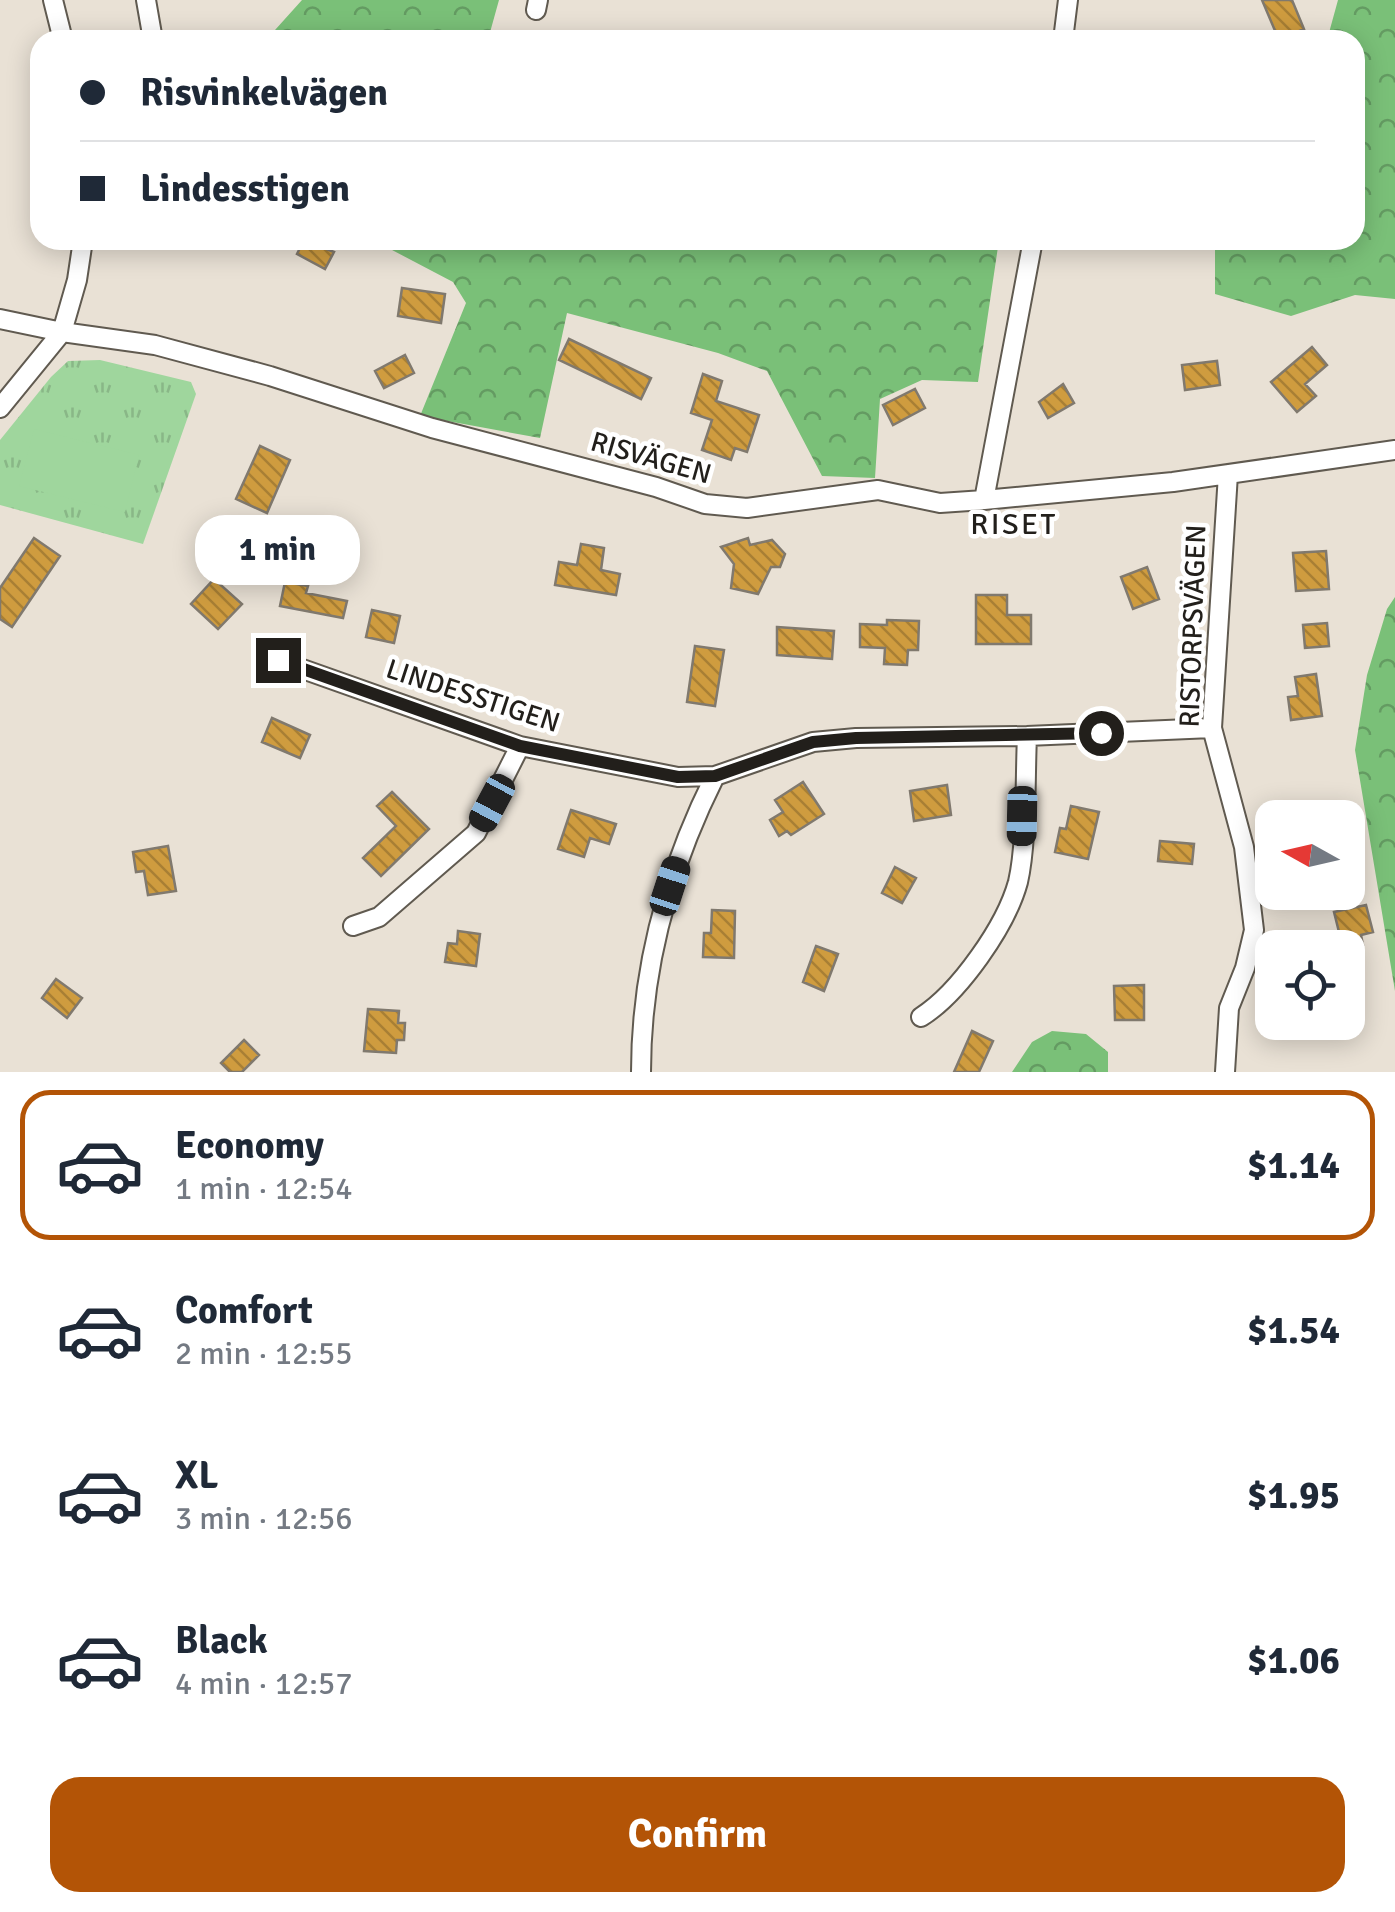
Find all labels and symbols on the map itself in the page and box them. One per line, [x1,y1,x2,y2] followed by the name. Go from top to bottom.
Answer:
[587,425,715,491] street label: RISVÄGEN
[970,506,1058,543] district label: RISET
[196,515,360,585] callout: 1 min
[1172,524,1214,728] street label: RISTORPSVÄGEN
[256,638,301,683] route end
[382,652,564,740] street label: LINDESSTIGEN
[1079,711,1124,756] route start
[465,769,519,837] car
[1006,786,1038,846] car
[1255,800,1365,910] north arrow
[646,853,694,919] car

